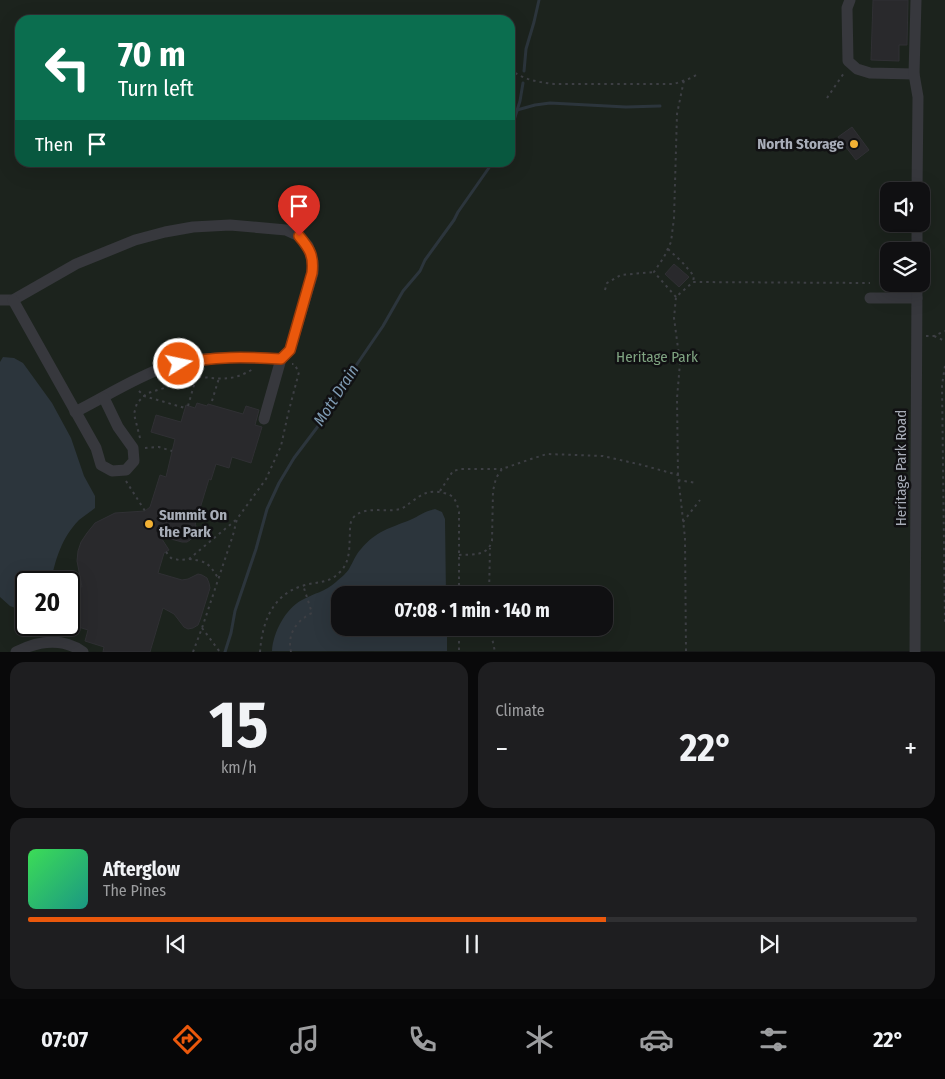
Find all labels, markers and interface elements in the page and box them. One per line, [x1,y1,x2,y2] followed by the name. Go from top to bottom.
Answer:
[118,33,186,75] text: 70 m
[35,35,100,100] icon: left
[118,75,194,102] text: Turn left
[83,130,111,158] icon: arrive
[35,133,73,156] text: Then
[757,135,844,153] place label: North Storage
[848,138,860,150] marker: North Storage
[880,182,930,292] map controls
[880,182,930,232] button: sound
[278,185,320,236] pin
[285,192,313,220] icon: arrive
[880,242,930,292] button: layers
[152,337,204,389] position arrow
[616,348,698,366] park label: Heritage Park
[309,361,363,429] water label: Mott Drain
[892,410,910,526] street label: Heritage Park Road
[159,506,227,541] place label: Summit On the Park
[143,518,155,530] marker: Summit On the Park
[15,571,80,636] speed limit sign: 20
[394,599,550,622] text: 07:08 · 1 min · 140 m
[209,686,268,764] text: 15
[496,701,545,720] text: Climate
[680,725,733,771] text: 22°
[496,732,508,765] text: −
[904,732,917,765] text: +
[221,758,257,777] text: km/h
[103,858,180,881] text: Afterglow
[103,881,166,900] text: The Pines
[162,930,190,958] icon: previous
[458,930,486,958] icon: pause
[755,930,783,958] icon: next
[170,1022,205,1057] icon: directions
[287,1022,322,1057] icon: music
[405,1022,440,1057] icon: phone
[522,1022,557,1057] icon: climate
[639,1022,674,1057] icon: car
[756,1022,791,1057] icon: filters
[41,1026,88,1053] text: 07:07
[873,1026,904,1053] text: 22°

